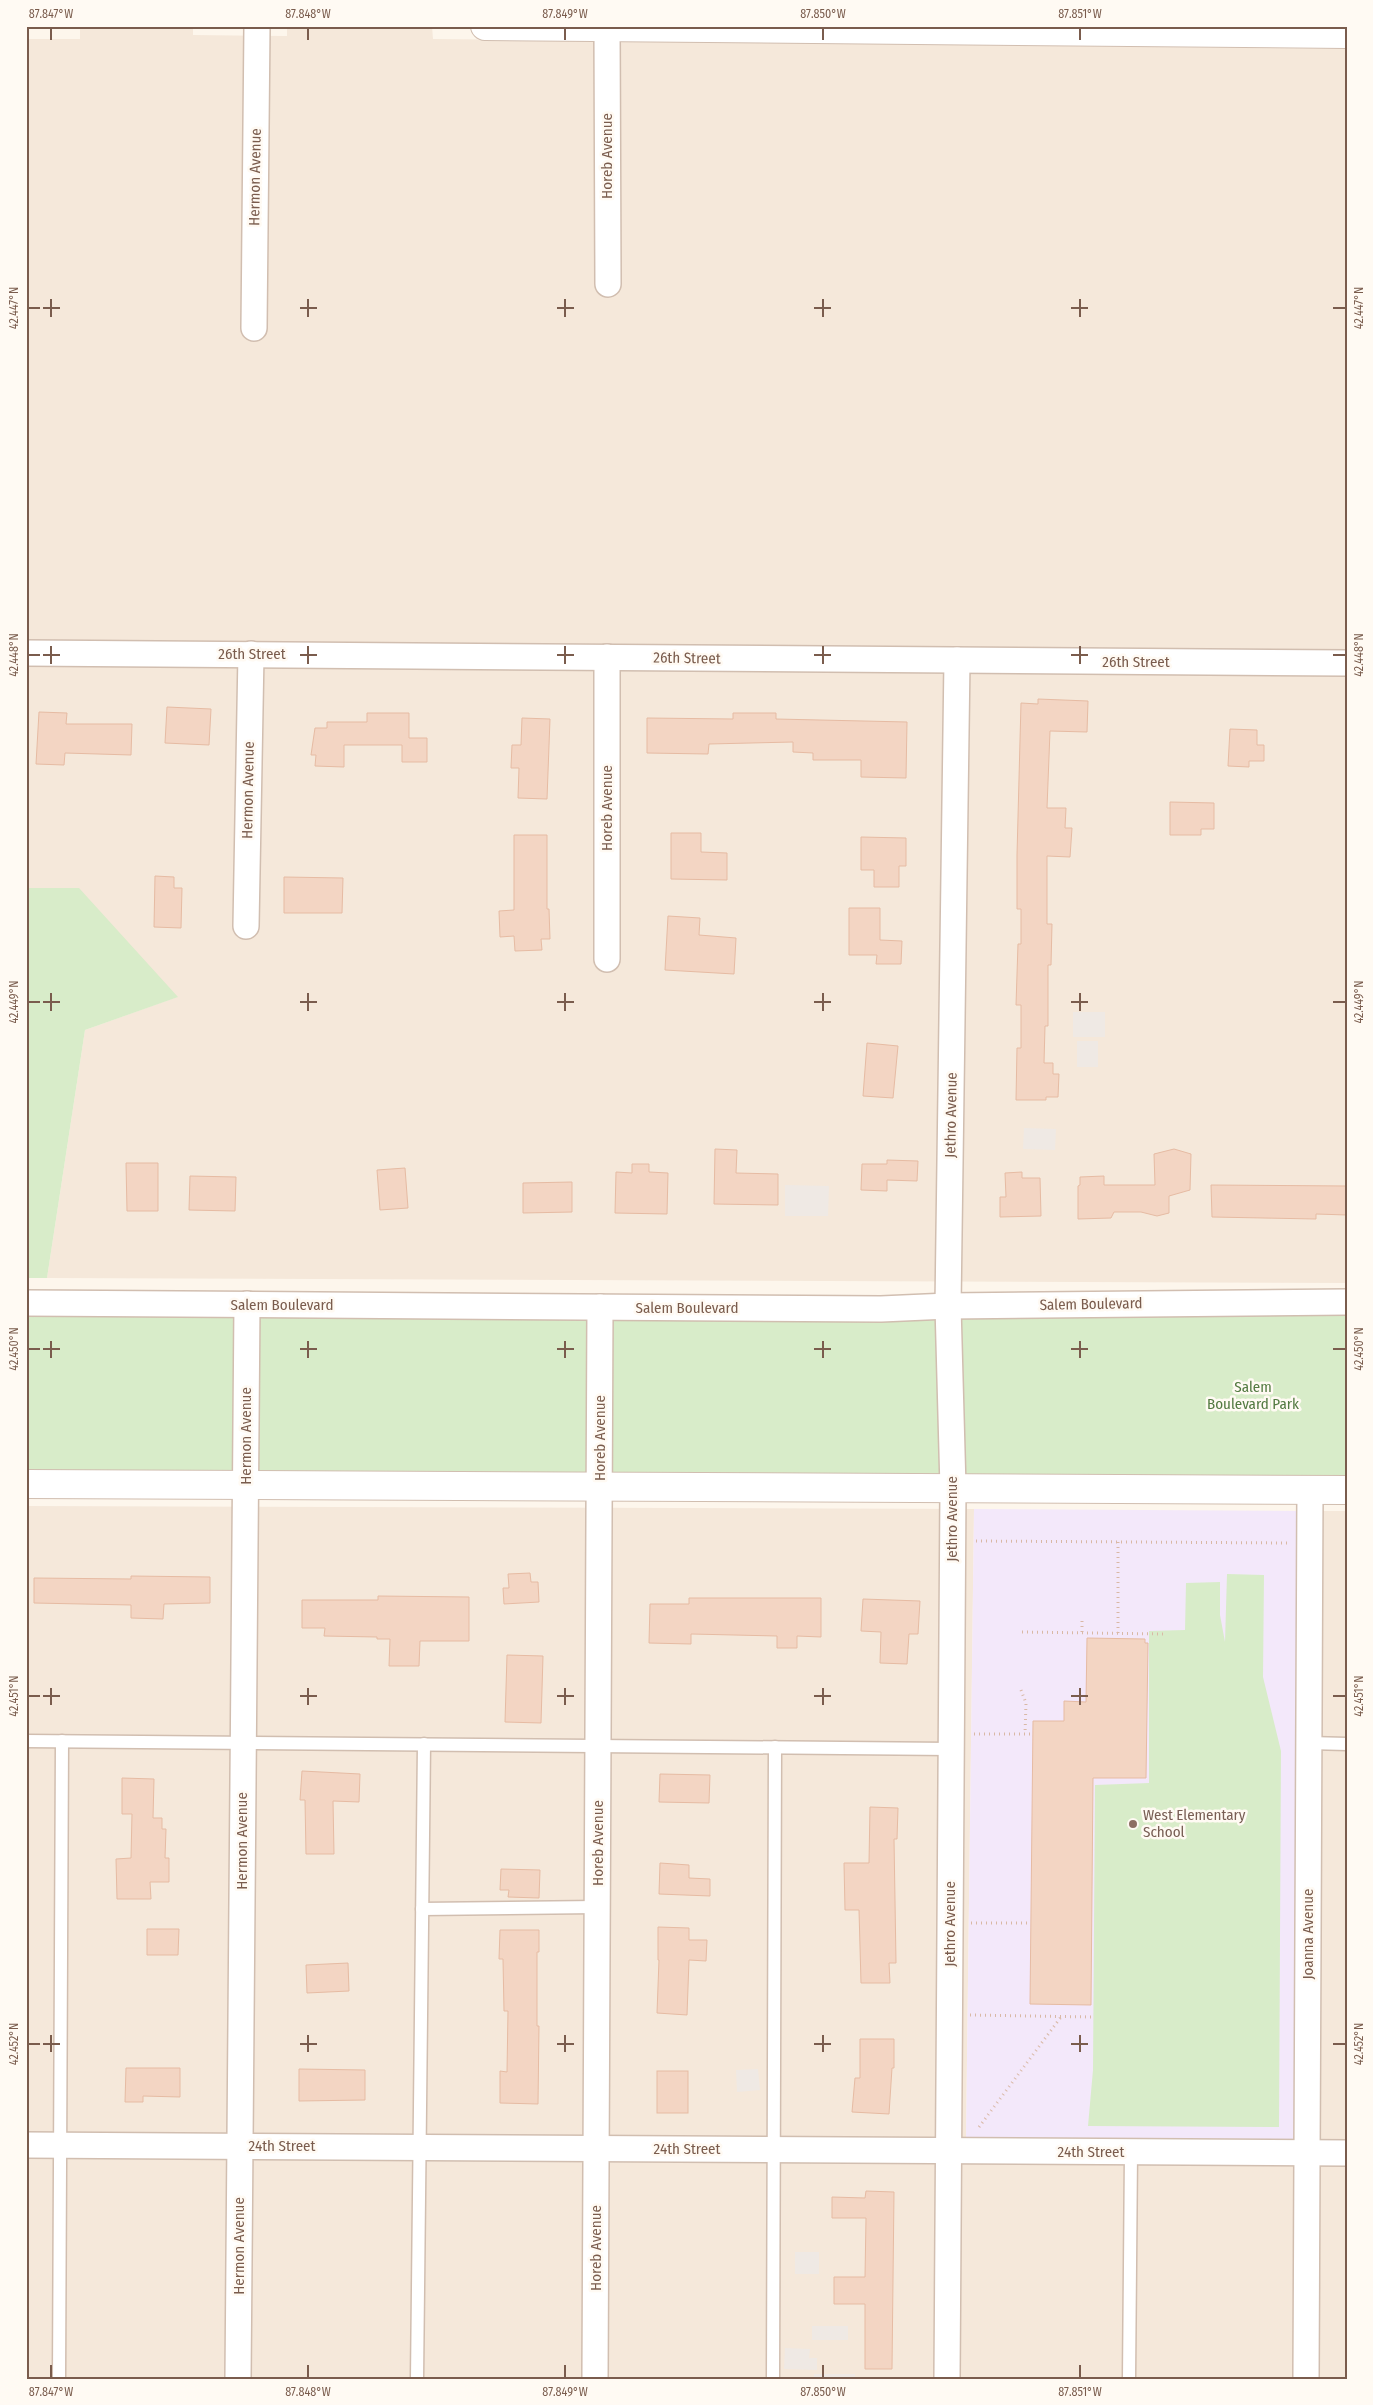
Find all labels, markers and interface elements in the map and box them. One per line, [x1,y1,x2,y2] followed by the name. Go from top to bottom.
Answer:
[29,7,73,21] text: 87.847°W
[285,7,331,21] text: 87.848°W
[542,7,588,21] text: 87.849°W
[800,7,846,21] text: 87.850°W
[1058,7,1102,21] text: 87.851°W
[598,113,616,199] street label: Horeb Avenue
[245,128,265,226] street label: Hermon Avenue
[7,287,21,329] text: 42.447°N
[1352,287,1366,329] text: 42.447°N
[7,633,21,677] text: 42.448°N
[1352,633,1366,677] text: 42.448°N
[218,645,286,663] street label: 26th Street
[653,648,721,668] street label: 26th Street
[1102,653,1170,671] street label: 26th Street
[238,741,258,839] street label: Hermon Avenue
[598,765,616,851] street label: Horeb Avenue
[7,980,21,1024] text: 42.449°N
[1352,980,1366,1024] text: 42.449°N
[941,1072,961,1158] street label: Jethro Avenue
[1039,1294,1143,1314] street label: Salem Boulevard
[231,1296,333,1314] street label: Salem Boulevard
[636,1299,738,1317] street label: Salem Boulevard
[7,1327,21,1371] text: 42.450°N
[1352,1327,1366,1371] text: 42.450°N
[1207,1378,1299,1413] park label: Salem Boulevard Park
[237,1387,255,1485] street label: Hermon Avenue
[591,1395,609,1481] street label: Horeb Avenue
[943,1476,961,1562] street label: Jethro Avenue
[7,1675,21,1717] text: 42.451°N
[1352,1675,1366,1717] text: 42.451°N
[233,1792,251,1890] street label: Hermon Avenue
[589,1800,607,1886] street label: Horeb Avenue
[1143,1806,1246,1841] place label: West Elementary School
[1127,1818,1139,1830] marker: West Elementary School
[941,1881,959,1967] street label: Jethro Avenue
[1299,1889,1317,1979] street label: Joanna Avenue
[7,2023,21,2065] text: 42.452°N
[1352,2023,1366,2065] text: 42.452°N
[249,2137,315,2155] street label: 24th Street
[654,2140,720,2158] street label: 24th Street
[1058,2143,1124,2161] street label: 24th Street
[230,2197,248,2295] street label: Hermon Avenue
[587,2205,605,2291] street label: Horeb Avenue
[29,2385,73,2399] text: 87.847°W
[285,2385,331,2399] text: 87.848°W
[542,2385,588,2399] text: 87.849°W
[800,2385,846,2399] text: 87.850°W
[1058,2385,1102,2399] text: 87.851°W

